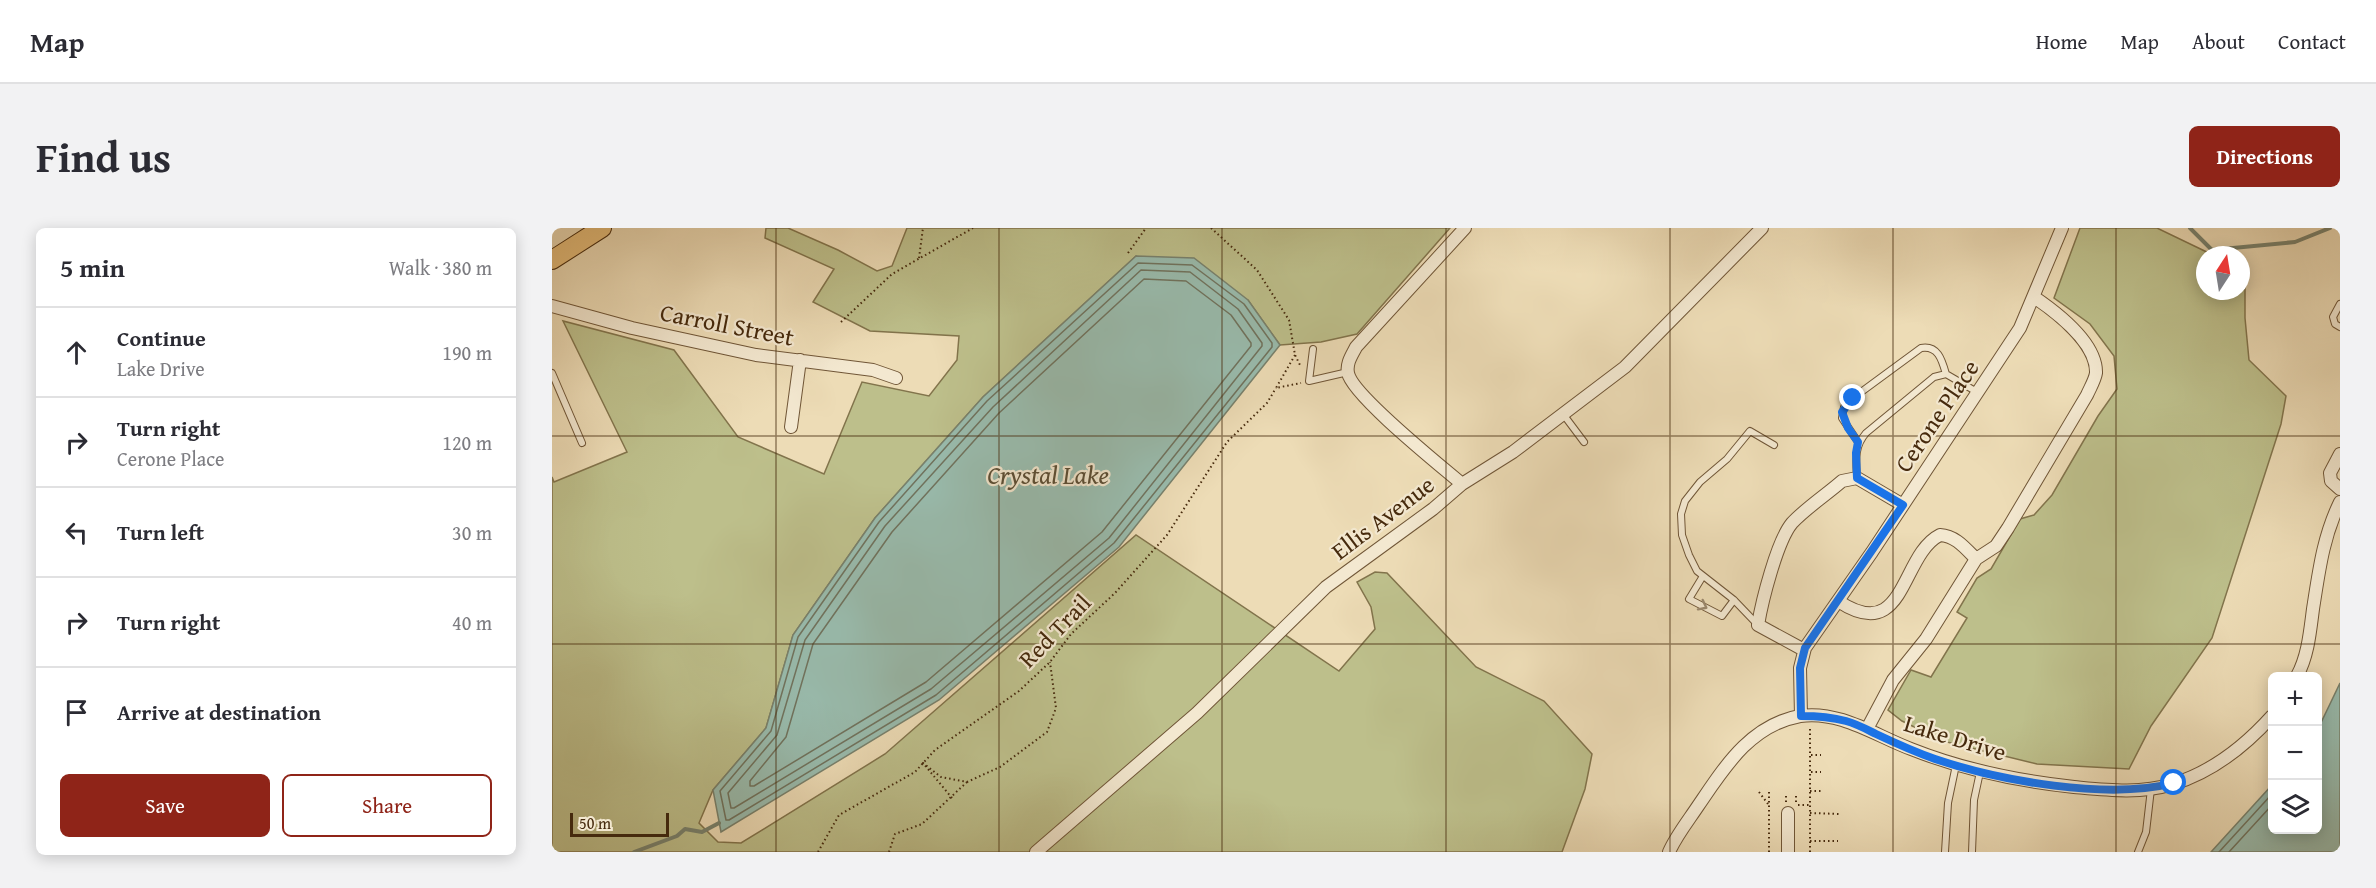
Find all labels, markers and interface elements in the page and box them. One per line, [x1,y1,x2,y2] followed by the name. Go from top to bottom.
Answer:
[30,21,84,62] text: Map
[2036,26,2087,57] text: Home
[2120,26,2159,57] text: Map
[2192,26,2245,57] text: About
[2278,26,2346,57] text: Contact
[36,126,171,187] text: Find us
[2189,126,2340,187] button: Directions
[2196,246,2250,300] north arrow
[60,248,125,287] text: 5 min
[389,253,492,282] text: Walk · 380 m
[657,294,797,355] street label: Carroll Street
[117,322,206,354] text: Continue
[60,336,93,369] icon: ahead
[442,338,492,367] text: 190 m
[1886,352,1987,479] street label: Cerone Place
[117,354,205,383] text: Lake Drive
[1839,384,1865,410] route end
[117,412,220,444] text: Turn right
[60,426,93,459] icon: right
[442,428,492,457] text: 120 m
[117,444,225,473] text: Cerone Place
[987,455,1109,494] water label: Crystal Lake
[1324,467,1442,568] street label: Ellis Avenue
[60,516,93,549] icon: left
[117,516,204,548] text: Turn left
[452,518,492,547] text: 30 m
[1010,586,1099,676] street label: Red Trail
[1696,599,1707,610] one-way arrow
[60,606,93,639] icon: right
[117,606,220,638] text: Turn right
[452,608,492,637] text: 40 m
[2268,672,2322,834] map controls
[2268,672,2322,726] button: +
[60,696,93,729] icon: arrive
[117,696,321,728] text: Arrive at destination
[1900,705,2011,770] street label: Lake Drive
[2268,726,2322,780] button: −
[2160,769,2186,795] route start
[60,774,270,837] button: Save
[282,774,492,837] button: Share
[2268,780,2322,834] button: layers
[570,810,669,838] scale bar
[579,811,611,835] text: 50 m

